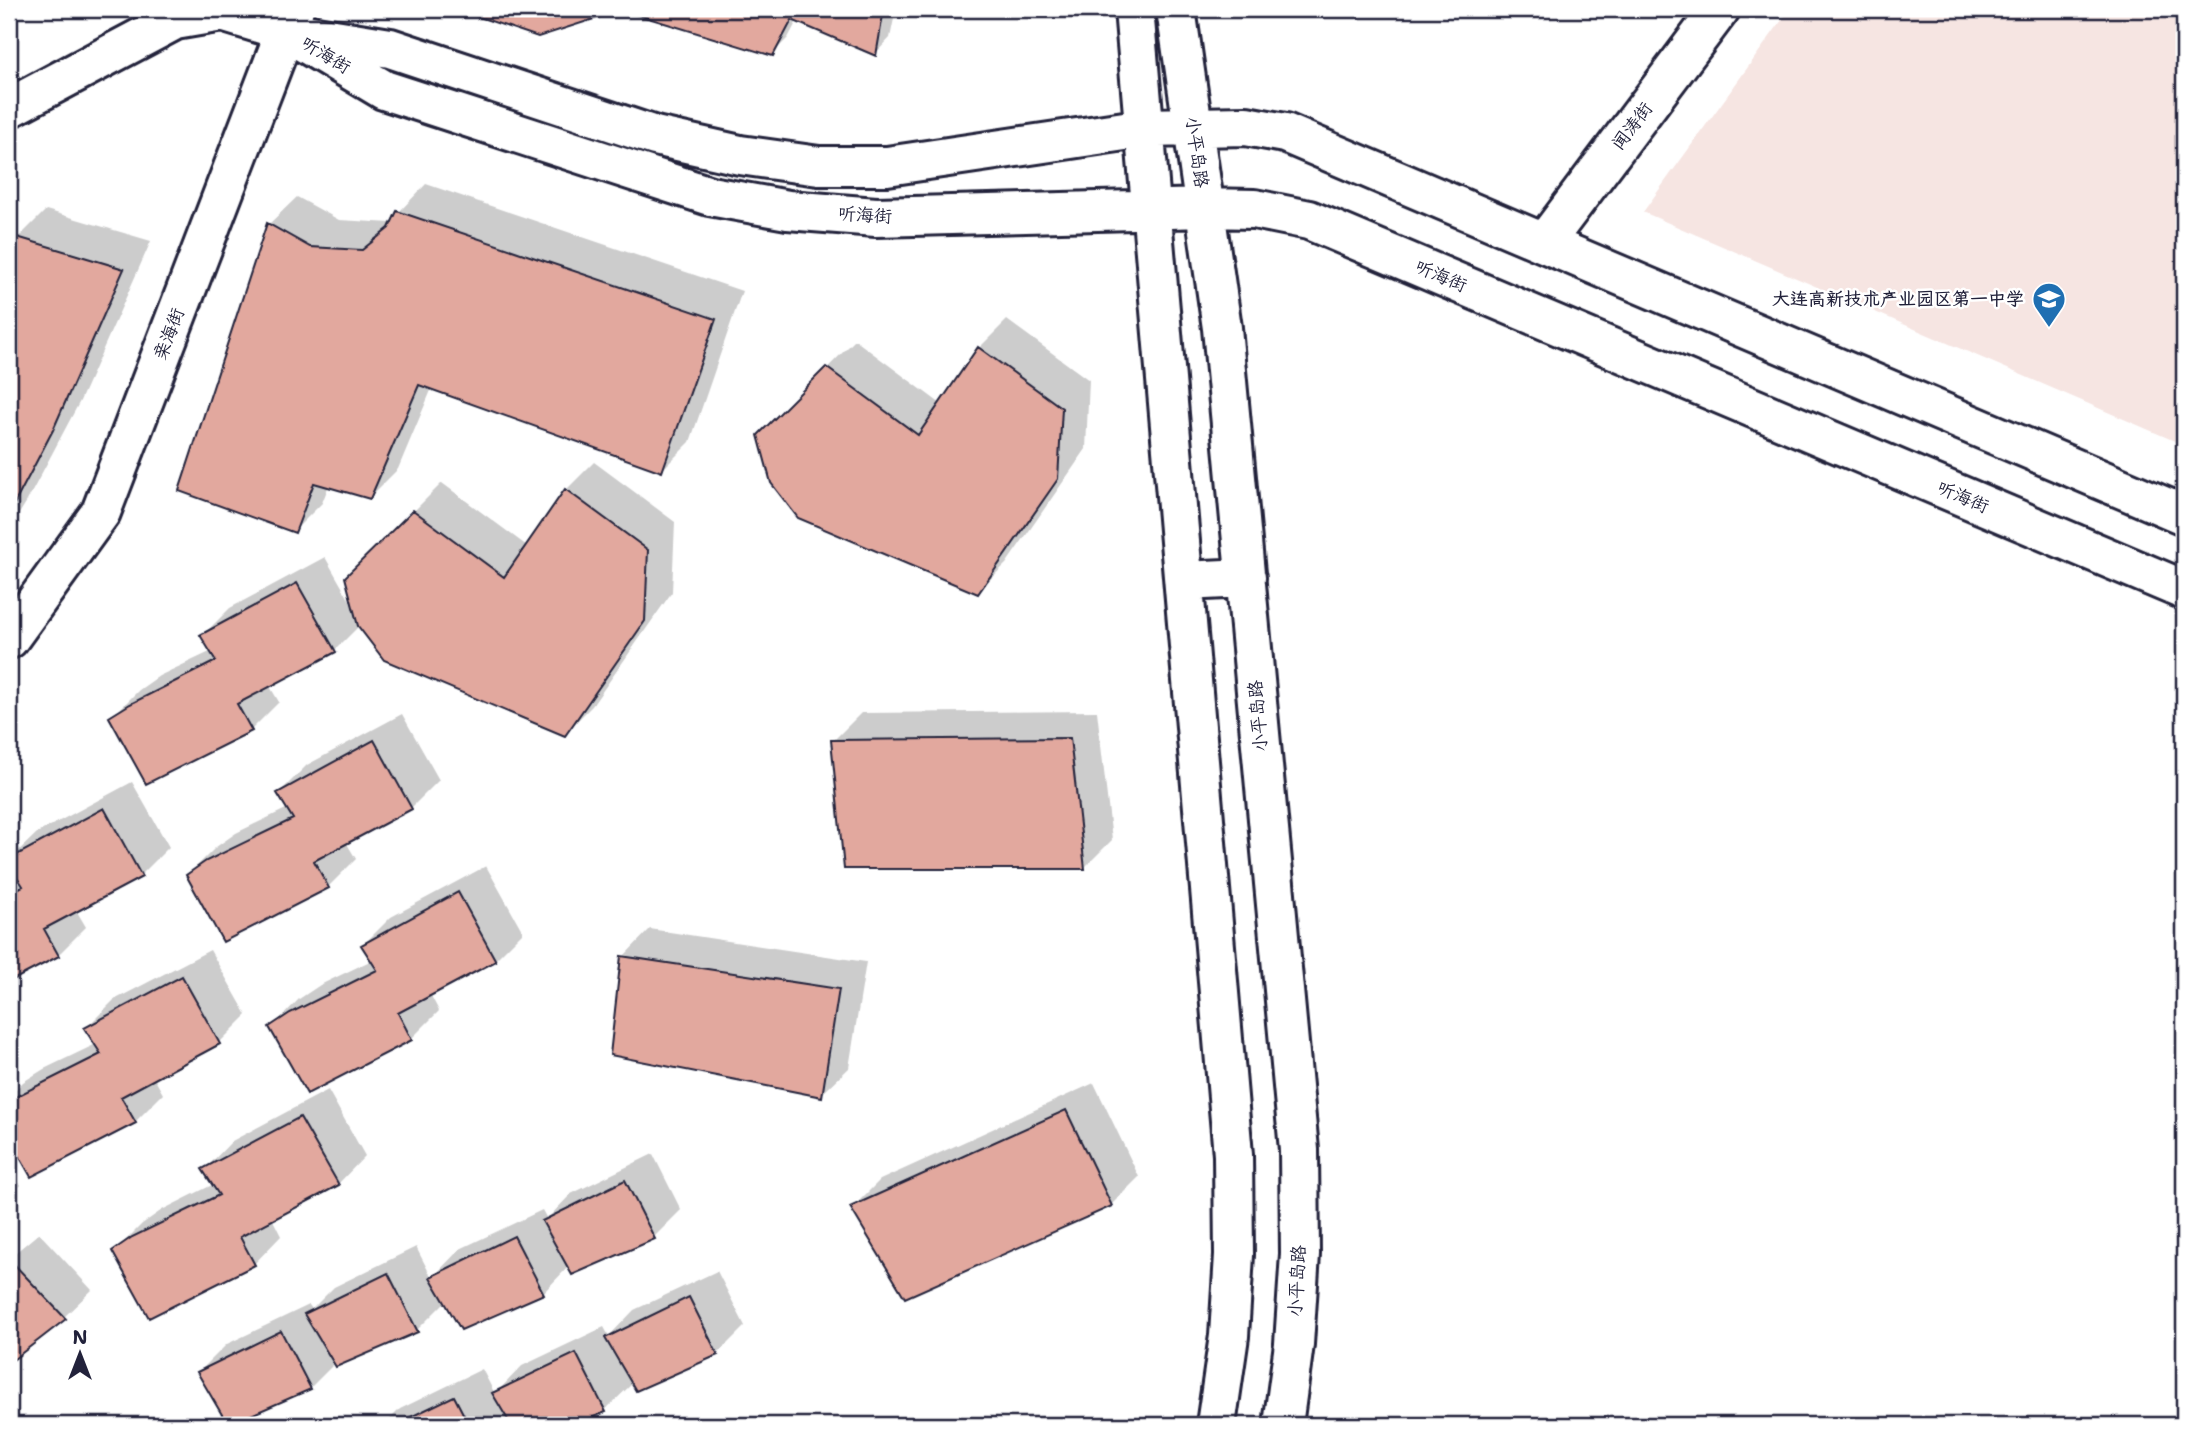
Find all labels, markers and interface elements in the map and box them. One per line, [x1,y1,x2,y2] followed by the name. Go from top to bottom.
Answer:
[297,31,355,79] street label: 听海街
[1606,97,1658,155] street label: 闻涛街
[1180,115,1214,189] street label: 小平岛路
[837,202,893,228] street label: 听海街
[1411,254,1471,298] street label: 听海街
[2030,280,2068,329] school or university icon: 大连高新技术产业园区第一中学
[1772,287,2024,311] place label: 大连高新技术产业园区第一中学
[148,304,190,364] street label: 亲海街
[1933,475,1993,519] street label: 听海街
[1243,679,1273,753] street label: 小平岛路
[1283,1244,1311,1318] street label: 小平岛路
[46,1318,116,1388] north arrow
[72,1325,88,1350] text: N

